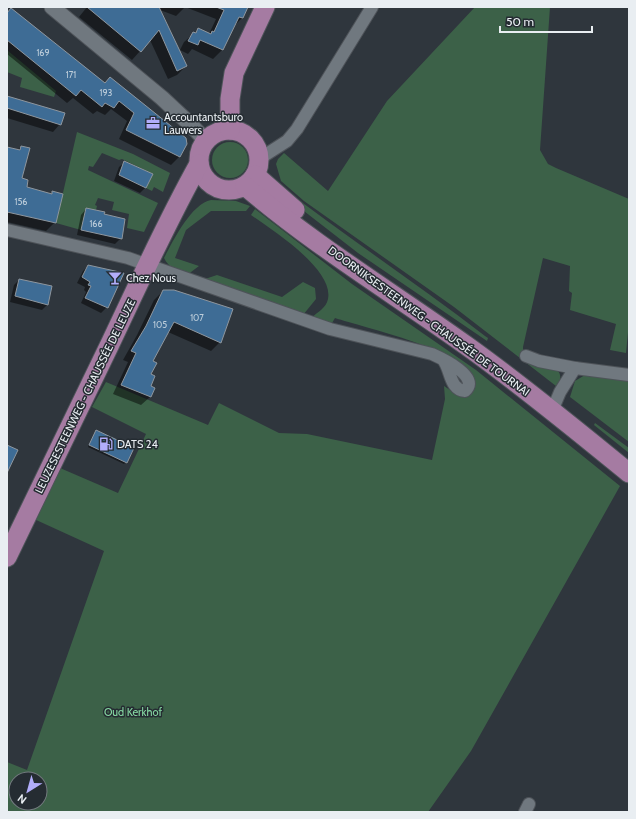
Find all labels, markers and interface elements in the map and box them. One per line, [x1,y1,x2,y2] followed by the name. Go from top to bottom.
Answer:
[500,8,592,34] scale bar
[506,14,534,29] text: 50 m
[36,47,50,58] house number: 169
[66,69,76,80] house number: 171
[100,87,113,98] house number: 193
[164,110,243,137] place label: Accountantsburo Lauwers
[145,115,161,131] office icon: Accountantsburo Lauwers
[15,196,27,207] house number: 156
[89,218,103,229] house number: 166
[326,243,532,399] street label: DOORNIKSESTEENWEG - CHAUSSÉE DE TOURNAI
[107,270,123,286] bar icon: Chez Nous
[126,271,176,285] place label: Chez Nous
[32,296,138,496] street label: LEUZESESTEENWEG - CHAUSSÉE DE LEUZE
[190,312,204,323] house number: 107
[153,319,167,330] house number: 105
[98,436,114,452] fuel station icon: DATS 24
[117,437,159,451] place label: DATS 24
[104,705,162,719] park label: Oud Kerkhof
[8,771,48,811] north arrow
[15,791,29,807] text: N

